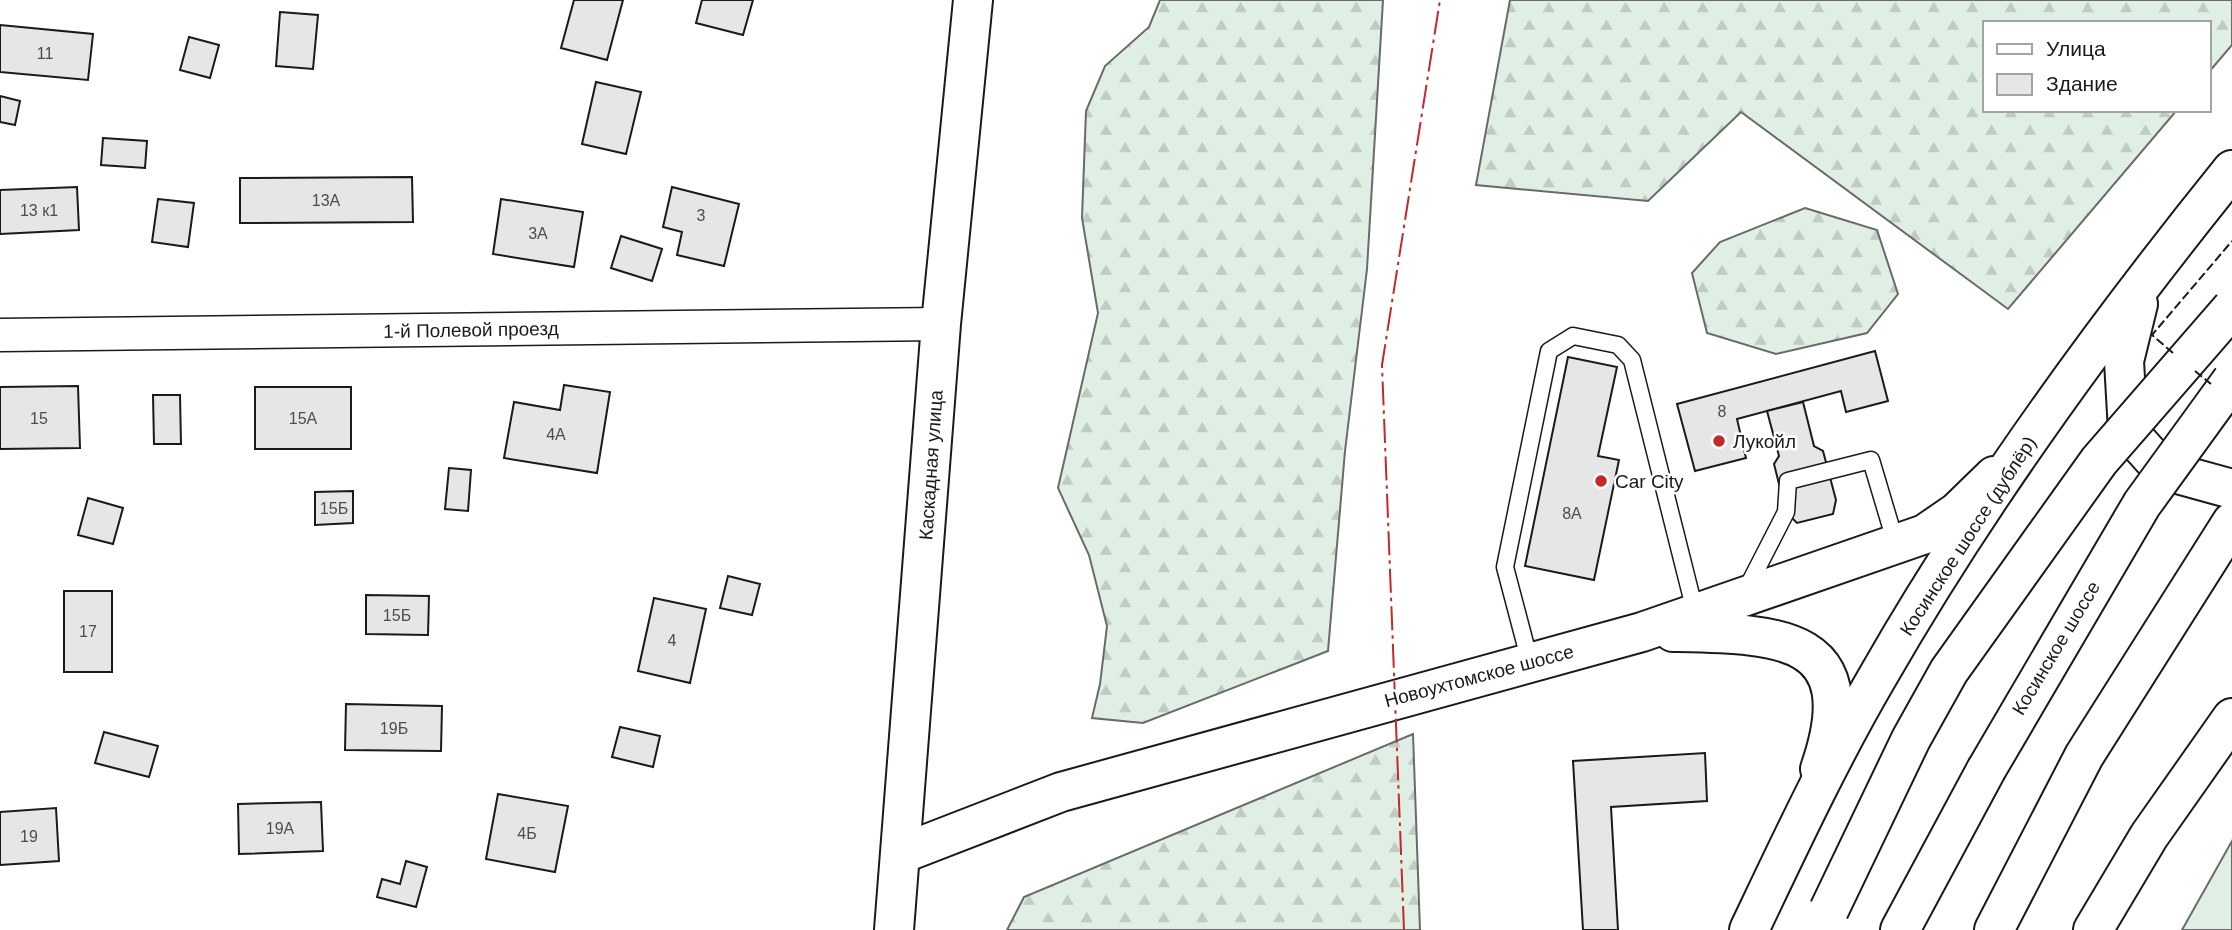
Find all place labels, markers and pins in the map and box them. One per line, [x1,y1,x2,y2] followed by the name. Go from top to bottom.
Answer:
[1733,431,1796,452] place label: Лукойл
[1711,433,1727,449] marker: Лукойл
[1615,471,1684,492] place label: Car City
[1593,473,1609,489] marker: Car City

